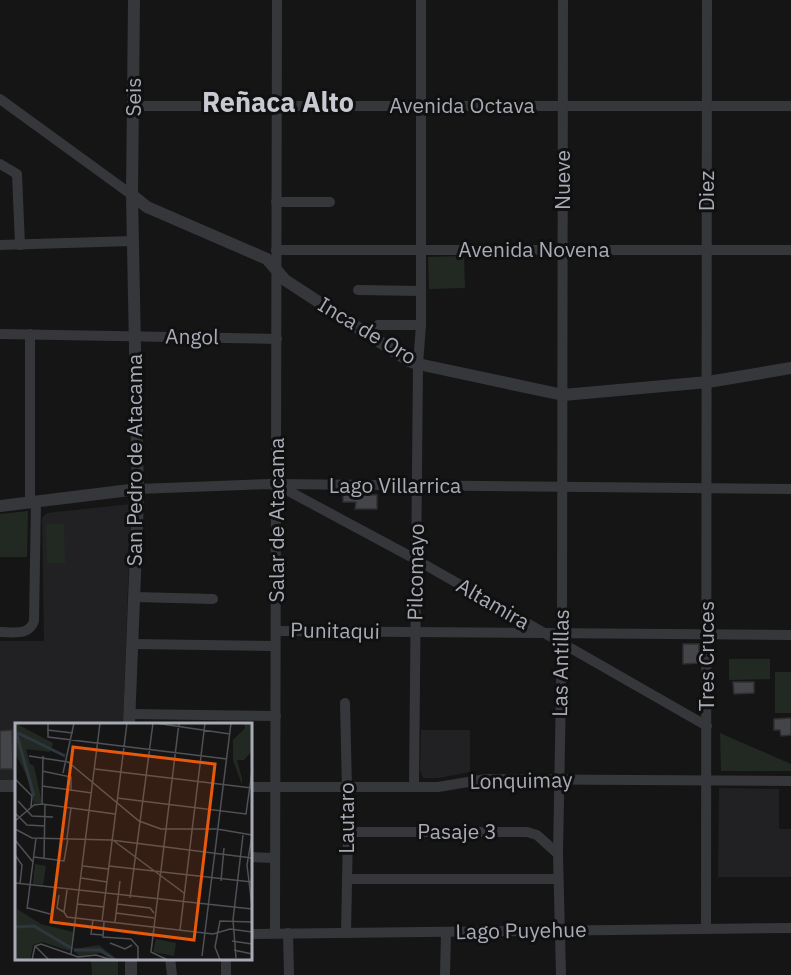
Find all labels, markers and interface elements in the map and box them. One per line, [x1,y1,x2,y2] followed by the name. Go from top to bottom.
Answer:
[119,77,147,117] street label: Seis
[202,84,354,119] district label: Reñaca Alto
[389,91,535,119] street label: Avenida Octava
[548,150,576,210] street label: Nueve
[692,170,720,211] street label: Diez
[458,235,610,263] street label: Avenida Novena
[313,290,422,370] street label: Inca de Oro
[165,322,219,350] street label: Angol
[120,354,148,566] street label: San Pedro de Atacama
[262,438,290,602] street label: Salar de Atacama
[329,471,461,499] street label: Lago Villarrica
[400,523,430,621] street label: Pilcomayo
[452,571,535,635] street label: Altamira
[692,601,720,711] street label: Tres Cruces
[545,609,575,717] street label: Las Antillas
[290,615,380,645] street label: Punitaqui
[15,723,252,960] inset map
[469,765,573,795] street label: Lonquimay
[332,782,360,854] street label: Lautaro
[417,817,497,845] street label: Pasaje 3
[455,915,587,945] street label: Lago Puyehue

